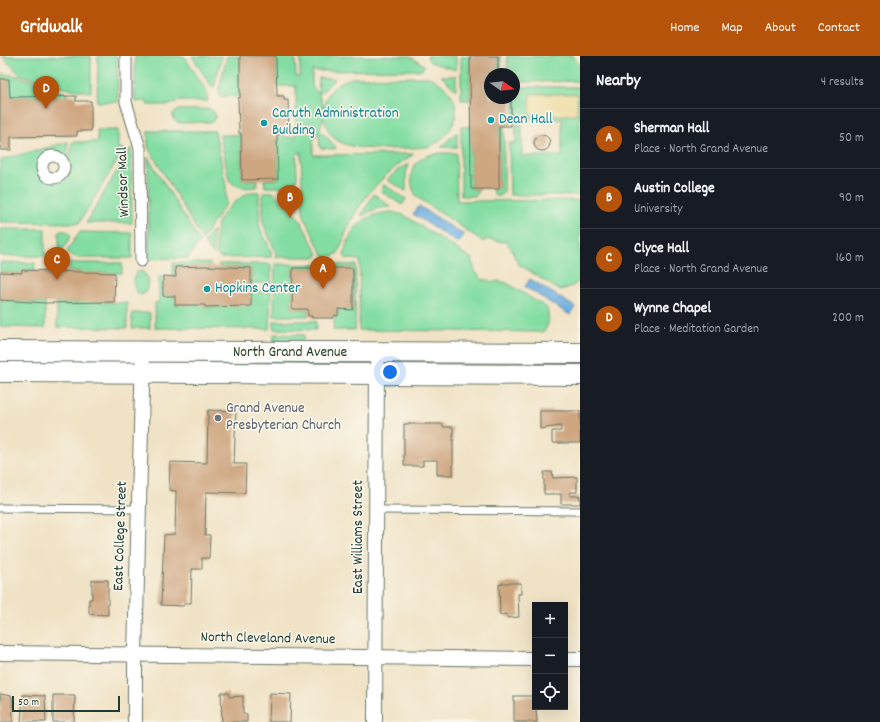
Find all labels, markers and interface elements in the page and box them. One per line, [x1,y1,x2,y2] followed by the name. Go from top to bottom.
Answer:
[20,15,83,42] text: Gridwalk
[670,18,699,38] text: Home
[721,18,743,38] text: Map
[765,18,796,38] text: About
[818,18,860,38] text: Contact
[484,68,520,104] north arrow
[596,70,640,94] text: Nearby
[821,73,864,92] text: 4 results
[33,76,59,109] pin: D
[272,103,399,142] place label: Caruth Administration Building
[499,109,553,131] place label: Dean Hall
[486,115,496,125] marker: Dean Hall
[259,118,269,128] marker: Caruth Administration Building
[634,118,709,140] text: Sherman Hall
[605,129,613,148] text: A
[839,129,864,148] text: 50 m
[634,140,768,159] text: Place · North Grand Avenue
[112,146,136,218] street label: Windsor Mall
[634,178,715,200] text: Austin College
[277,185,303,218] pin: B
[606,189,612,208] text: B
[839,189,864,208] text: 90 m
[634,200,683,219] text: University
[634,238,689,260] text: Clyce Hall
[44,247,70,280] pin: C
[606,249,612,268] text: C
[836,249,864,268] text: 160 m
[310,256,336,289] pin: A
[634,260,768,279] text: Place · North Grand Avenue
[215,278,301,300] place label: Hopkins Center
[202,284,212,294] marker: Hopkins Center
[634,298,711,320] text: Wynne Chapel
[606,309,612,328] text: D
[832,309,864,328] text: 200 m
[634,320,759,339] text: Place · Meditation Garden
[233,342,347,364] street label: North Grand Avenue
[380,362,400,382] your location
[226,398,341,437] place label: Grand Avenue Presbyterian Church
[213,413,223,423] marker: Grand Avenue Presbyterian Church
[108,480,134,591] street label: East College Street
[348,480,370,594] street label: East Williams Street
[532,602,568,710] map controls
[532,602,568,638] button: +
[200,627,336,651] street label: North Cleveland Avenue
[532,638,568,674] button: −
[532,674,568,710] button: locate
[12,694,120,713] scale bar
[18,695,39,711] text: 50 m

